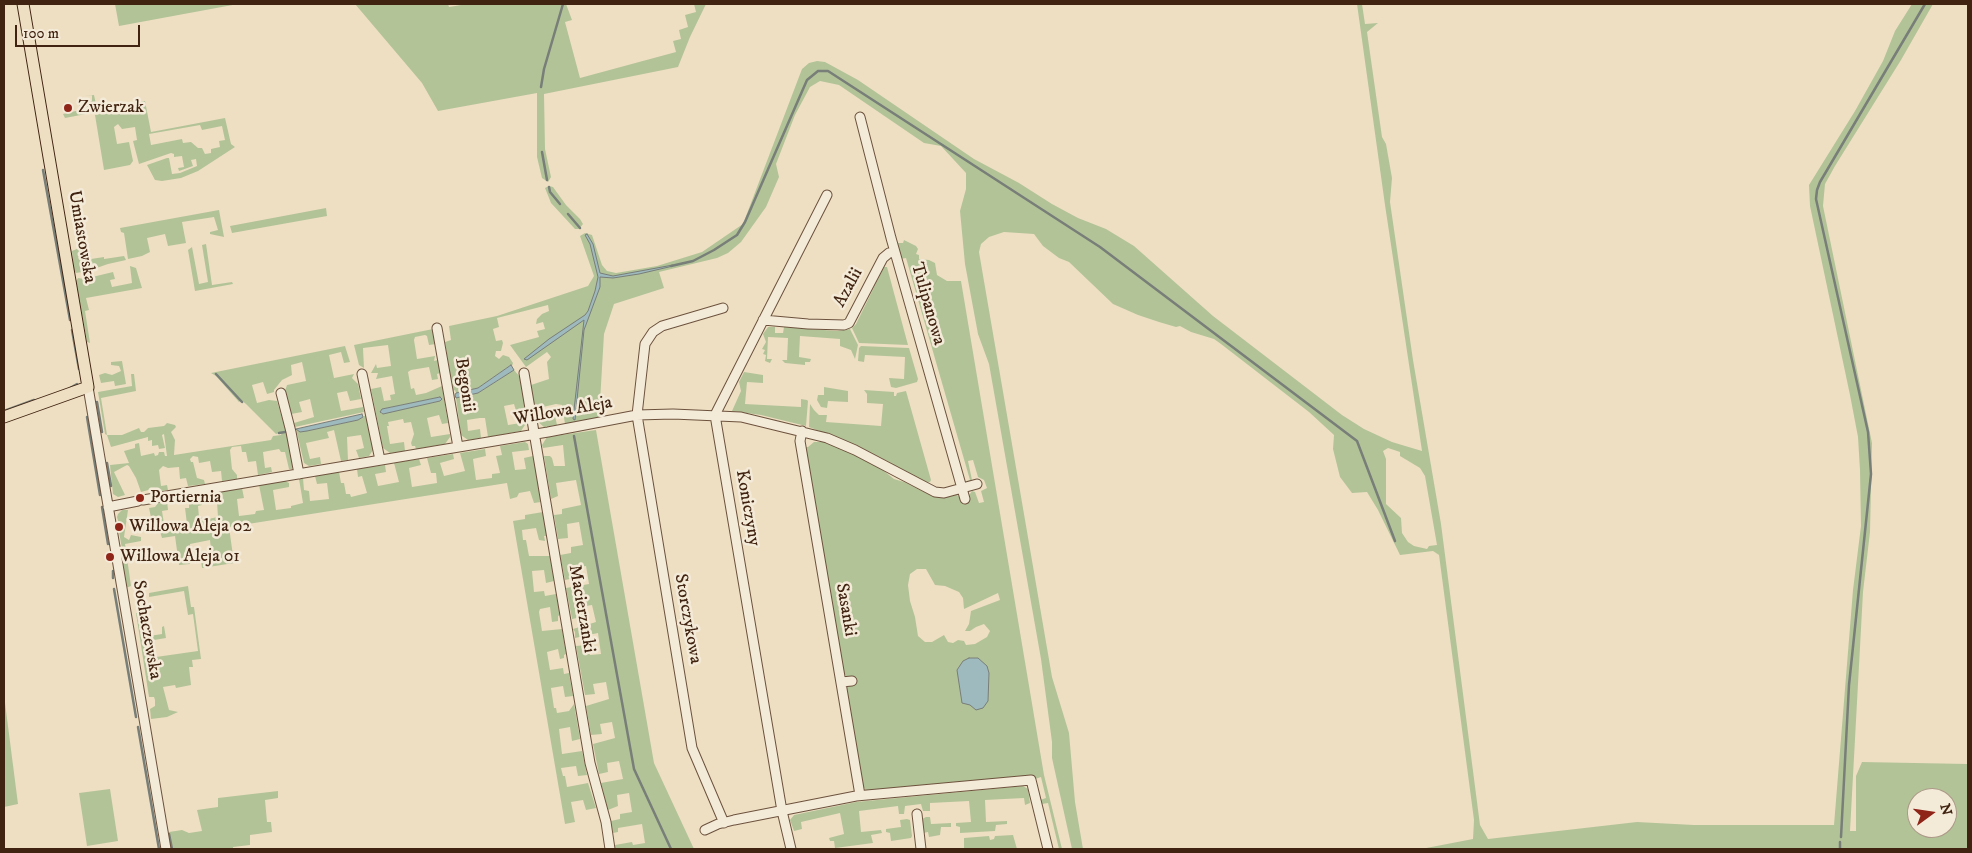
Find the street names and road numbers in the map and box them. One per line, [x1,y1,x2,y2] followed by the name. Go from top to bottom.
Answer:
[62,189,100,285] street label: Umiastowska
[905,260,949,348] street label: Tulipanowa
[830,265,868,311] street label: Azalii
[449,356,479,414] street label: Begonii
[512,393,614,431] street label: Willowa Aleja
[730,468,764,548] street label: Koniczyny
[563,563,599,655] street label: Macierzanki
[668,572,706,666] street label: Storczykowa
[127,579,165,681] street label: Sochaczewska
[830,582,860,638] street label: Sasanki

